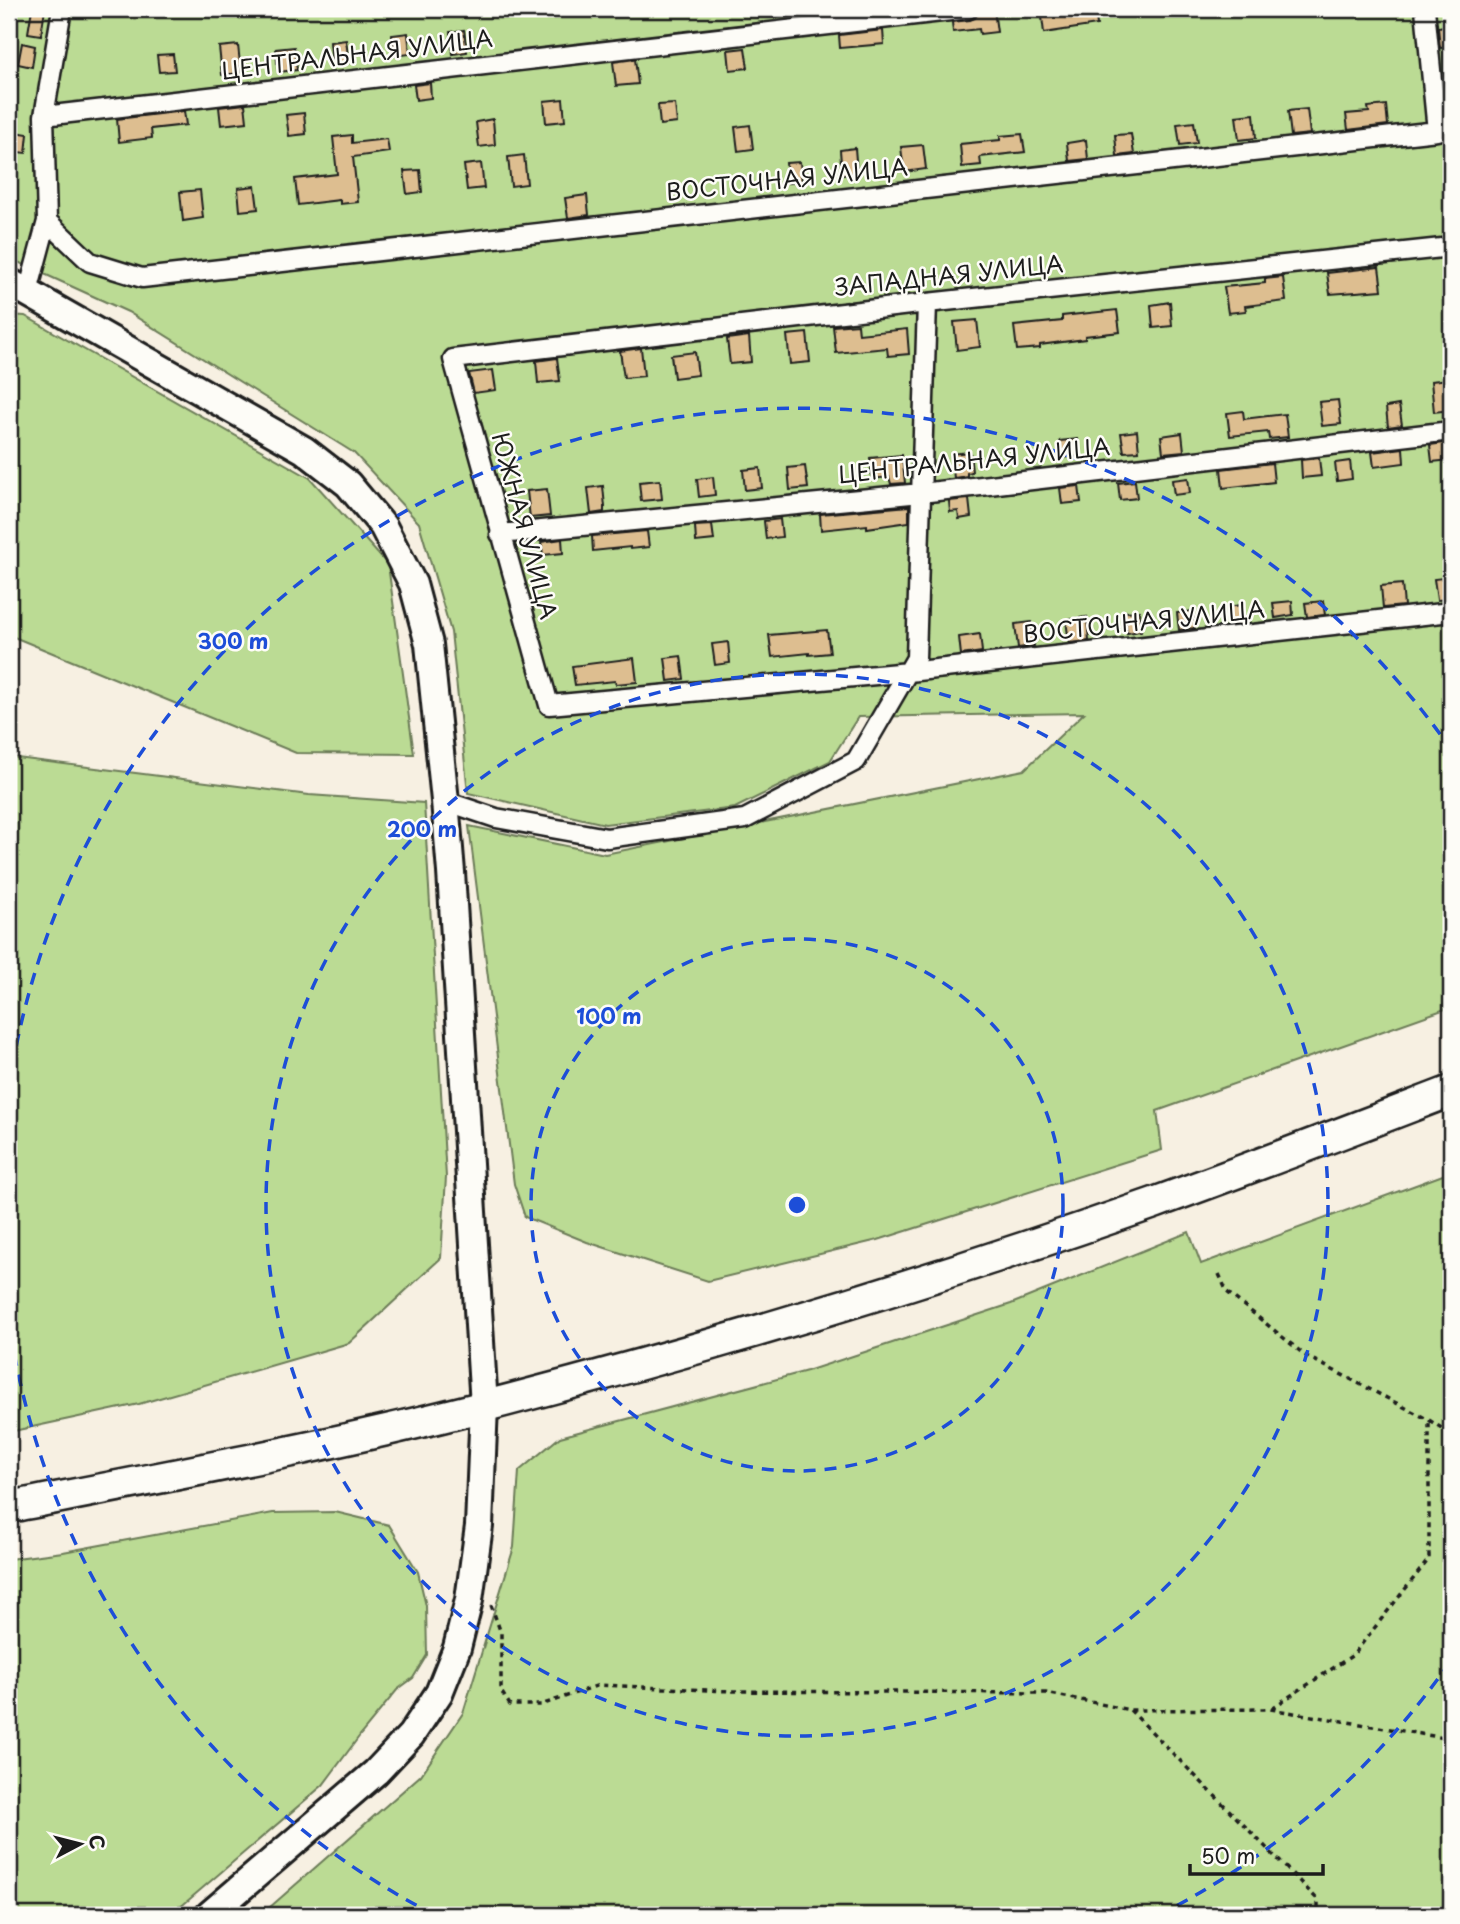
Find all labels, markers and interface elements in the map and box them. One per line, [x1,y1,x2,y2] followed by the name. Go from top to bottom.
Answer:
[219,19,495,88] street label: ЦЕНТРАЛЬНАЯ УЛИЦА
[664,148,909,209] street label: ВОСТОЧНАЯ УЛИЦА
[833,245,1065,304] street label: ЗАПАДНАЯ УЛИЦА
[484,428,567,623] street label: ЮЖНАЯ УЛИЦА
[836,428,1112,491] street label: ЦЕНТРАЛЬНАЯ УЛИЦА
[1021,590,1266,651] street label: ВОСТОЧНАЯ УЛИЦА
[198,624,268,656] text: 300 m
[387,812,457,844] text: 200 m
[576,999,642,1031] text: 100 m
[785,1193,809,1217] centre of rings
[46,1808,116,1878] north arrow
[83,1833,113,1851] text: С
[1190,1833,1324,1877] scale bar
[1201,1839,1255,1871] text: 50 m

